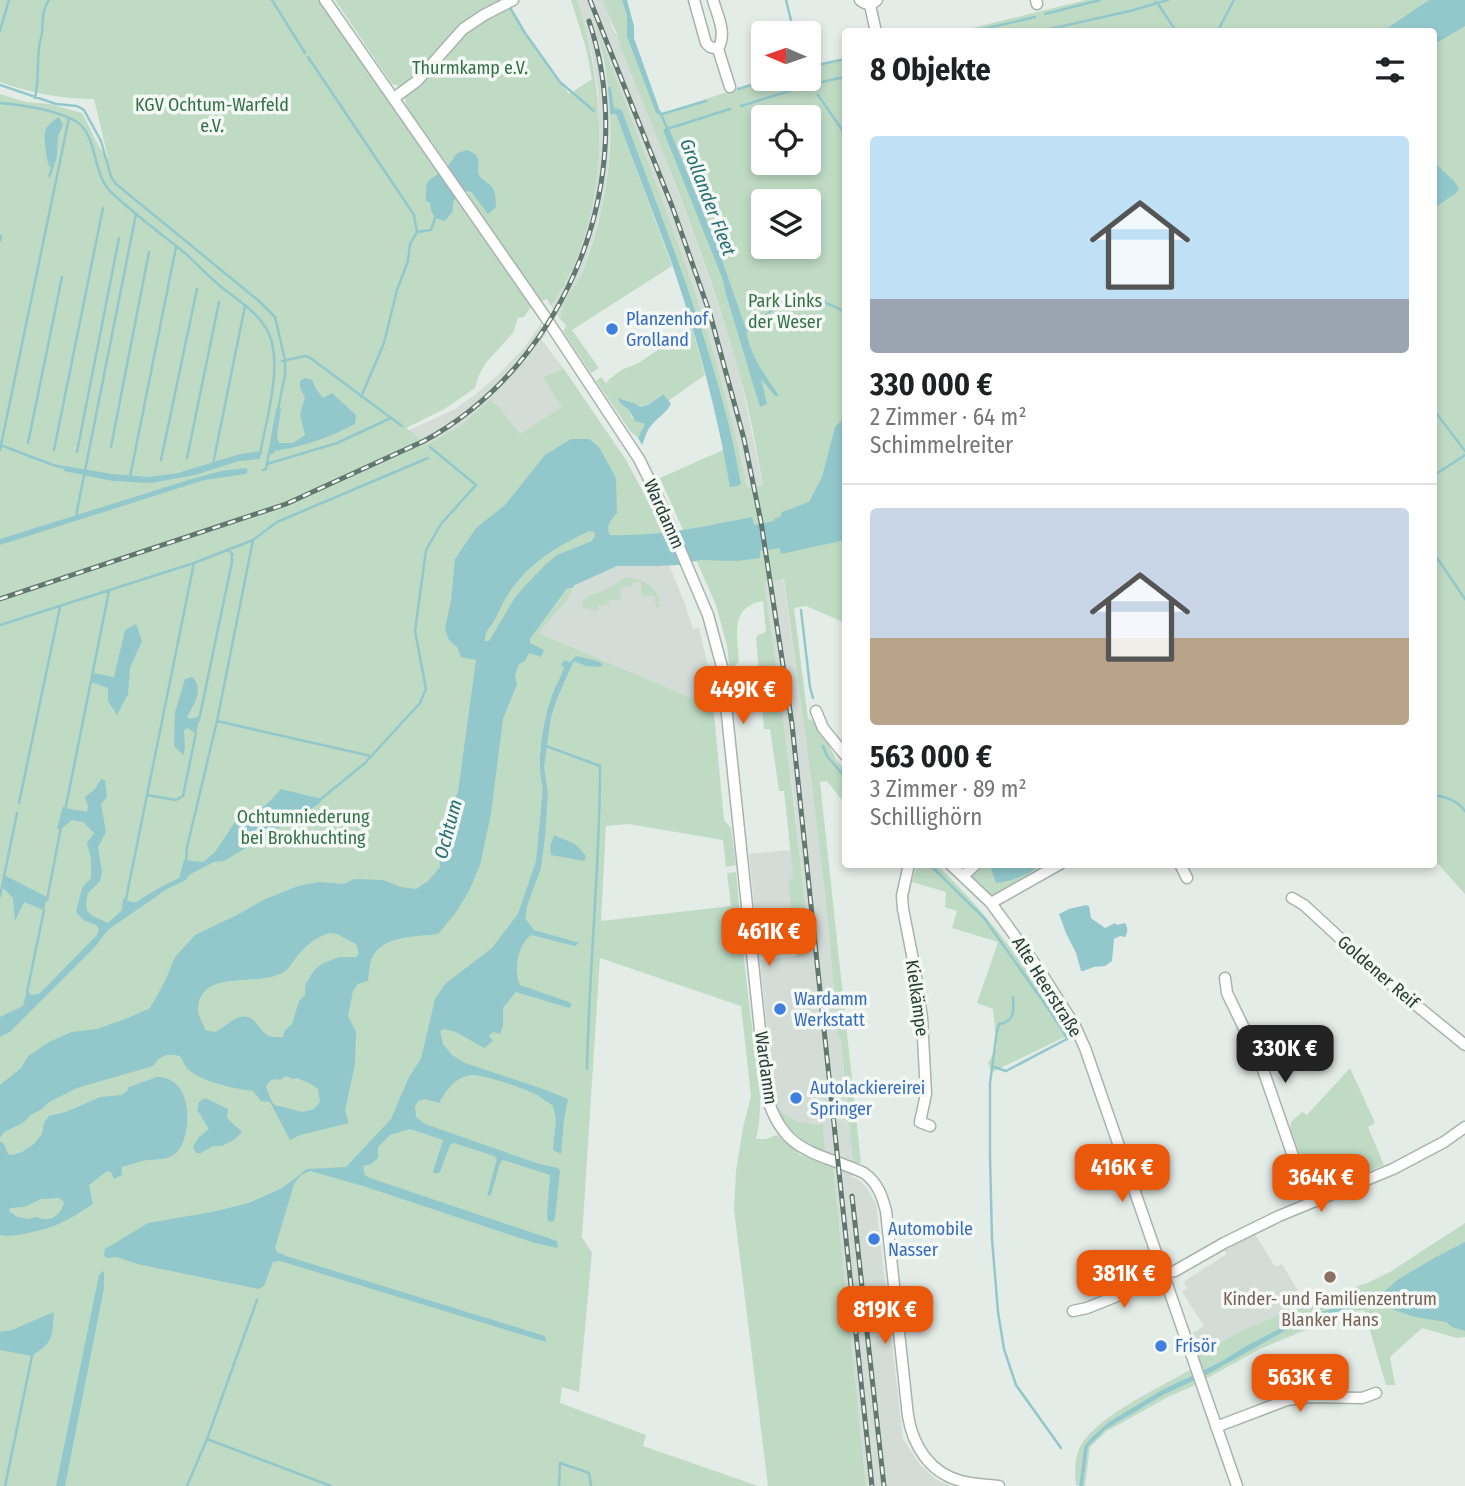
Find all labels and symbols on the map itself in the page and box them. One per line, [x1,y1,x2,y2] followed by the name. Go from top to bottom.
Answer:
[751,21,821,91] north arrow
[412,57,528,79] park label: Thurmkamp e.V.
[135,94,289,137] park label: KGV Ochtum-Warfeld e.V.
[675,135,741,260] water label: Grollander Fleet
[748,290,823,333] park label: Park Links der Weser
[626,308,710,351] place label: Planzenhof Grolland
[604,321,620,337] marker: Planzenhof Grolland
[639,476,689,552] street label: Wardamm
[686,666,800,726] pin: 449K €
[429,797,467,861] water label: Ochtum
[237,806,370,849] park label: Ochtumniederung bei Brokhuchting
[712,908,826,968] pin: 461K €
[1333,931,1424,1014] street label: Goldener Reif
[1007,933,1087,1041] street label: Alte Heerstraße
[901,958,933,1038] street label: Kielkämpe
[794,988,868,1031] place label: Wardamm Werkstatt
[772,1001,788,1017] marker: Wardamm Werkstatt
[1228,1026,1342,1085] pin: 330K €
[750,1030,782,1106] street label: Wardamm
[810,1077,925,1120] place label: Autolackiereirei Springer
[788,1090,804,1106] marker: Autolackiereirei Springer
[1065,1144,1179,1204] pin: 416K €
[1264,1154,1378,1214] pin: 364K €
[888,1218,973,1261] place label: Automobile Nasser
[866,1231,882,1247] marker: Automobile Nasser
[1067,1250,1181,1310] pin: 381K €
[1322,1269,1338,1285] marker: Kinder- und Familienzentrum Blanker Hans
[828,1286,942,1346] pin: 819K €
[1223,1288,1437,1331] place label: Kinder- und Familienzentrum Blanker Hans
[1175,1335,1217,1357] place label: Frisör
[1153,1338,1169,1354] marker: Frisör
[1243,1354,1357,1414] pin: 563K €

